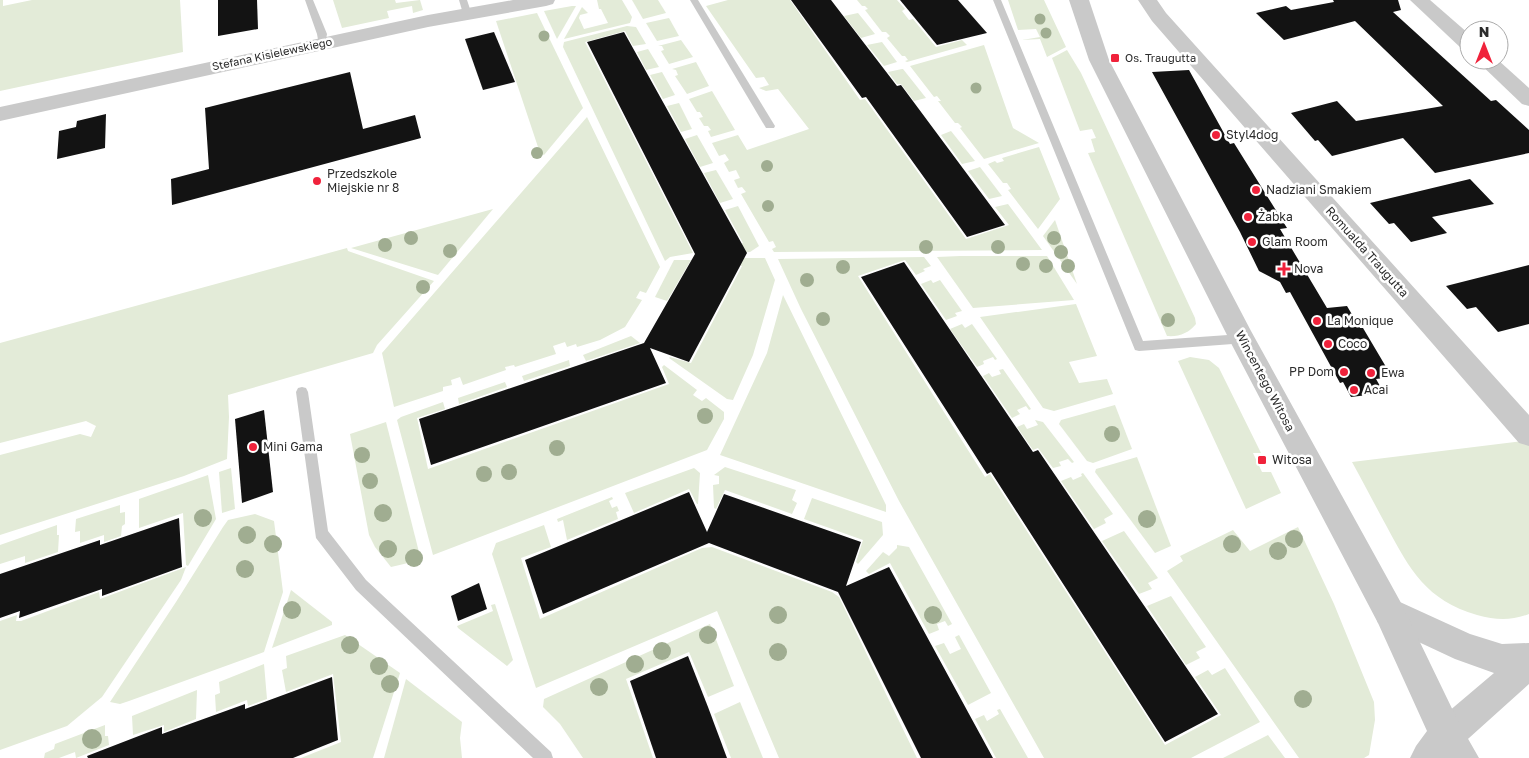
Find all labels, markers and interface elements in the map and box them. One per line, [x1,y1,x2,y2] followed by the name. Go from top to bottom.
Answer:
[1459,20,1509,70] north arrow
[1479,23,1489,40] text: N
[211,34,333,73] street label: Stefana Kisielewskiego
[1125,51,1196,64] place label: Os. Traugutta
[1109,52,1121,64] marker: Os. Traugutta
[1226,127,1278,142] place label: Styl4dog
[1210,129,1222,141] marker: Styl4dog
[327,166,399,195] place label: Przedszkole Miejskie nr 8
[311,175,323,187] marker: Przedszkole Miejskie nr 8
[1266,182,1372,197] place label: Nadziani Smakiem
[1250,184,1262,196] marker: Nadziani Smakiem
[1323,203,1412,300] street label: Romualda Traugutta
[1258,209,1293,224] place label: Żabka
[1242,211,1254,223] marker: Żabka
[1262,234,1328,249] place label: Glam Room
[1246,236,1258,248] marker: Glam Room
[1294,261,1323,276] place label: Nova
[1278,263,1290,275] marker: Nova
[1327,313,1393,328] place label: La Monique
[1311,315,1323,327] marker: La Monique
[1233,328,1298,434] street label: Wincentego Witosa
[1338,336,1367,351] place label: Coco
[1322,338,1334,350] marker: Coco
[1289,364,1334,379] place label: PP Dom
[1381,365,1404,380] place label: Ewa
[1338,366,1350,378] marker: PP Dom
[1365,367,1377,379] marker: Ewa
[1364,382,1388,397] place label: Acai
[1348,384,1360,396] marker: Acai
[263,439,323,454] place label: Mini Gama
[247,441,259,453] marker: Mini Gama
[1272,452,1312,467] place label: Witosa
[1256,454,1268,466] marker: Witosa

